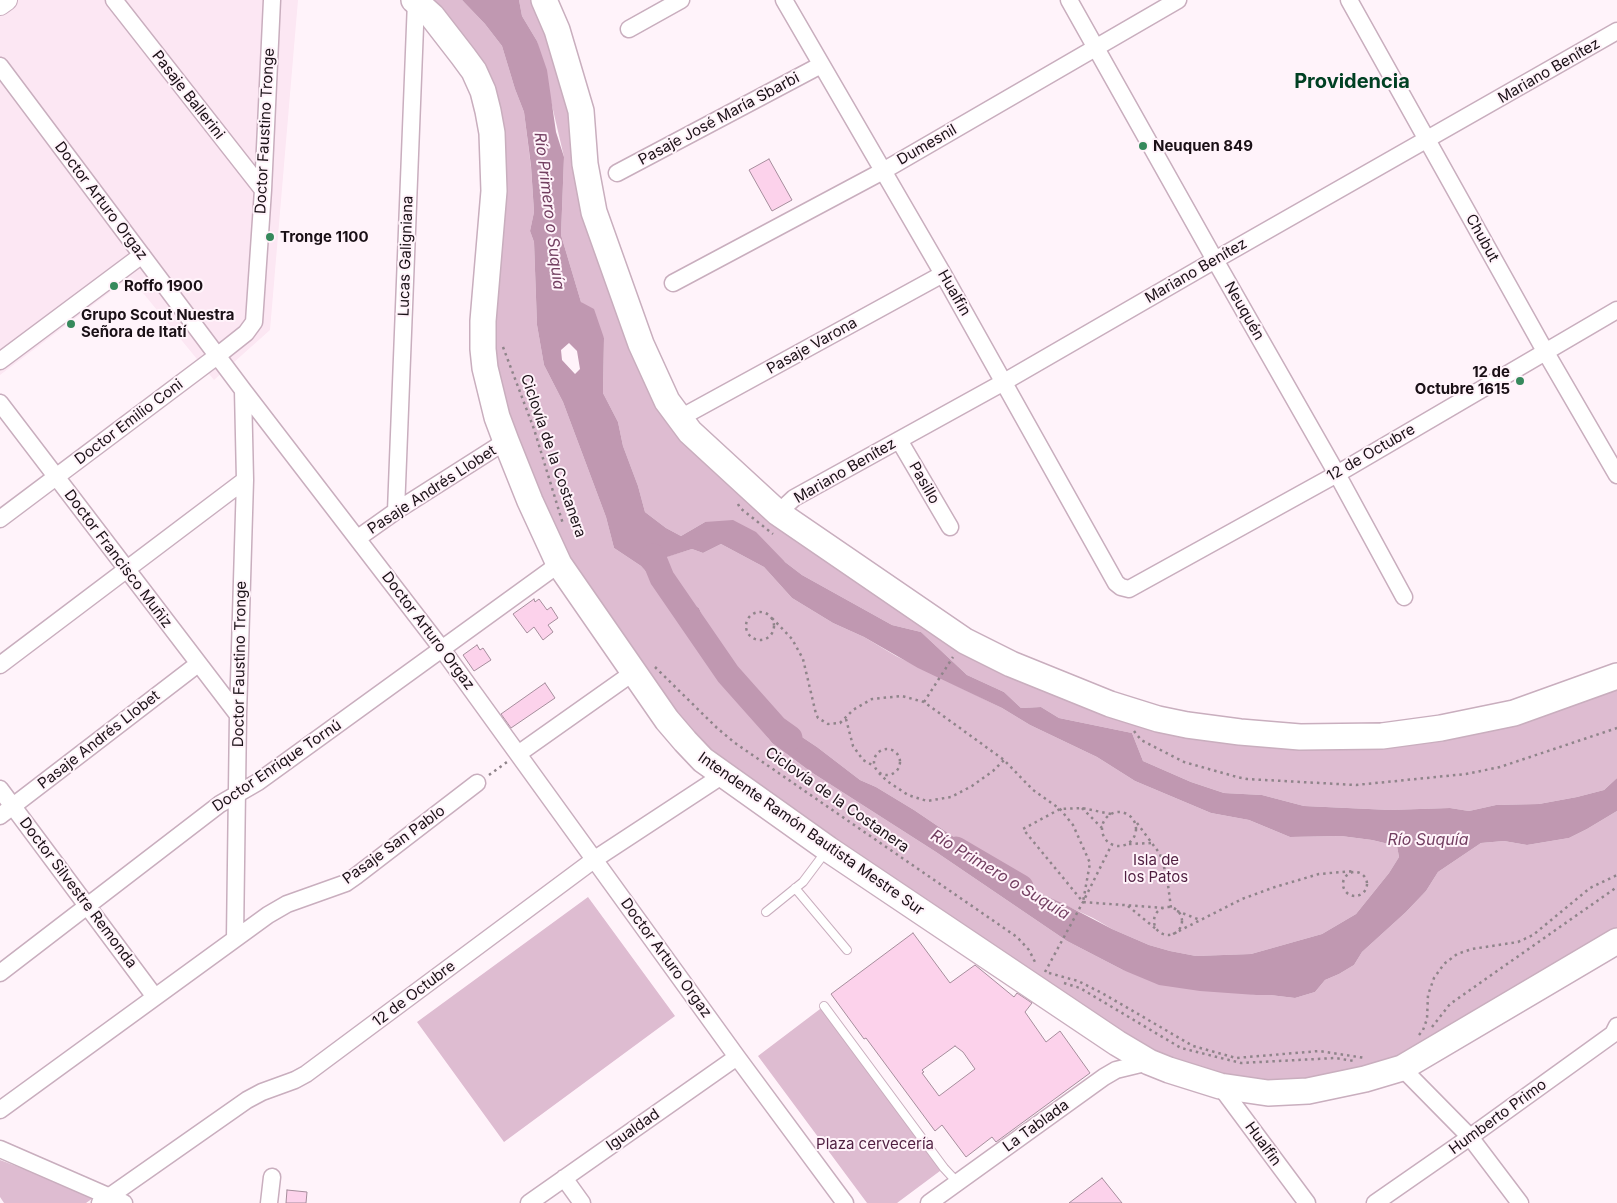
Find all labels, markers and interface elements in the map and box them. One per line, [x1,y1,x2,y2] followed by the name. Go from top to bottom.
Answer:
[1495,35,1603,107] street label: Mariano Benítez
[148,47,228,143] street label: Pasaje Ballerini
[252,47,278,215] street label: Doctor Faustino Tronge
[635,69,803,169] street label: Pasaje José María Sbarbi
[1294,70,1410,94] district label: Providencia
[894,121,960,169] street label: Dumesnil
[530,131,568,291] water label: Río Primero o Suquía
[1153,137,1253,155] place label: Neuquen 849
[51,138,151,264] street label: Doctor Arturo Orgaz
[1137,140,1149,152] marker: Neuquen 849
[395,195,417,317] street label: Lucas Galigniana
[1462,211,1502,265] street label: Chubut
[280,228,369,246] place label: Tronge 1100
[264,231,276,243] marker: Tronge 1100
[1142,235,1250,307] street label: Mariano Benítez
[934,267,974,319] street label: Hualfin
[124,277,203,295] place label: Roffo 1900
[1220,279,1268,343] street label: Neuquén
[108,280,120,292] marker: Roffo 1900
[81,306,234,341] place label: Grupo Scout Nuestra Señora de Itatí
[764,314,860,378] street label: Pasaje Varona
[65,318,77,330] marker: Grupo Scout Nuestra Señora de Itatí
[1415,363,1510,398] place label: 12 de Octubre 1615
[517,372,589,540] street label: Ciclovía de la Costanera
[71,375,187,469] street label: Doctor Emilio Coni
[1514,375,1526,387] marker: 12 de Octubre 1615
[1324,421,1418,485] street label: 12 de Octubre
[791,435,899,507] street label: Mariano Benítez
[364,442,500,538] street label: Pasaje Andrés Llobet
[905,459,943,507] street label: Pasillo
[60,486,176,632] street label: Doctor Francisco Muñiz
[378,568,478,694] street label: Doctor Arturo Orgaz
[230,581,250,747] street label: Doctor Faustino Tronge
[35,687,163,793] street label: Pasaje Andrés Llobet
[209,716,345,816] street label: Doctor Enrique Tornú
[762,743,912,857] street label: Ciclovía de la Costanera
[695,749,927,919] street label: Intendente Ramón Bautista Mestre Sur
[339,802,449,888] street label: Pasaje San Pablo
[15,814,141,972] street label: Doctor Silvestre Remonda
[927,826,1073,924] water label: Río Primero o Suquía
[1388,830,1468,850] water label: Río Suquía
[1124,851,1188,886] park label: Isla de los Patos
[617,895,715,1021] street label: Doctor Arturo Orgaz
[369,957,459,1031] street label: 12 de Octubre
[1446,1076,1550,1158] street label: Humberto Primo
[1000,1096,1072,1156] street label: La Tablada
[603,1105,663,1155] street label: Igualdad
[1241,1118,1285,1170] street label: Hualfin
[816,1135,934,1153] park label: Plaza cervecería

